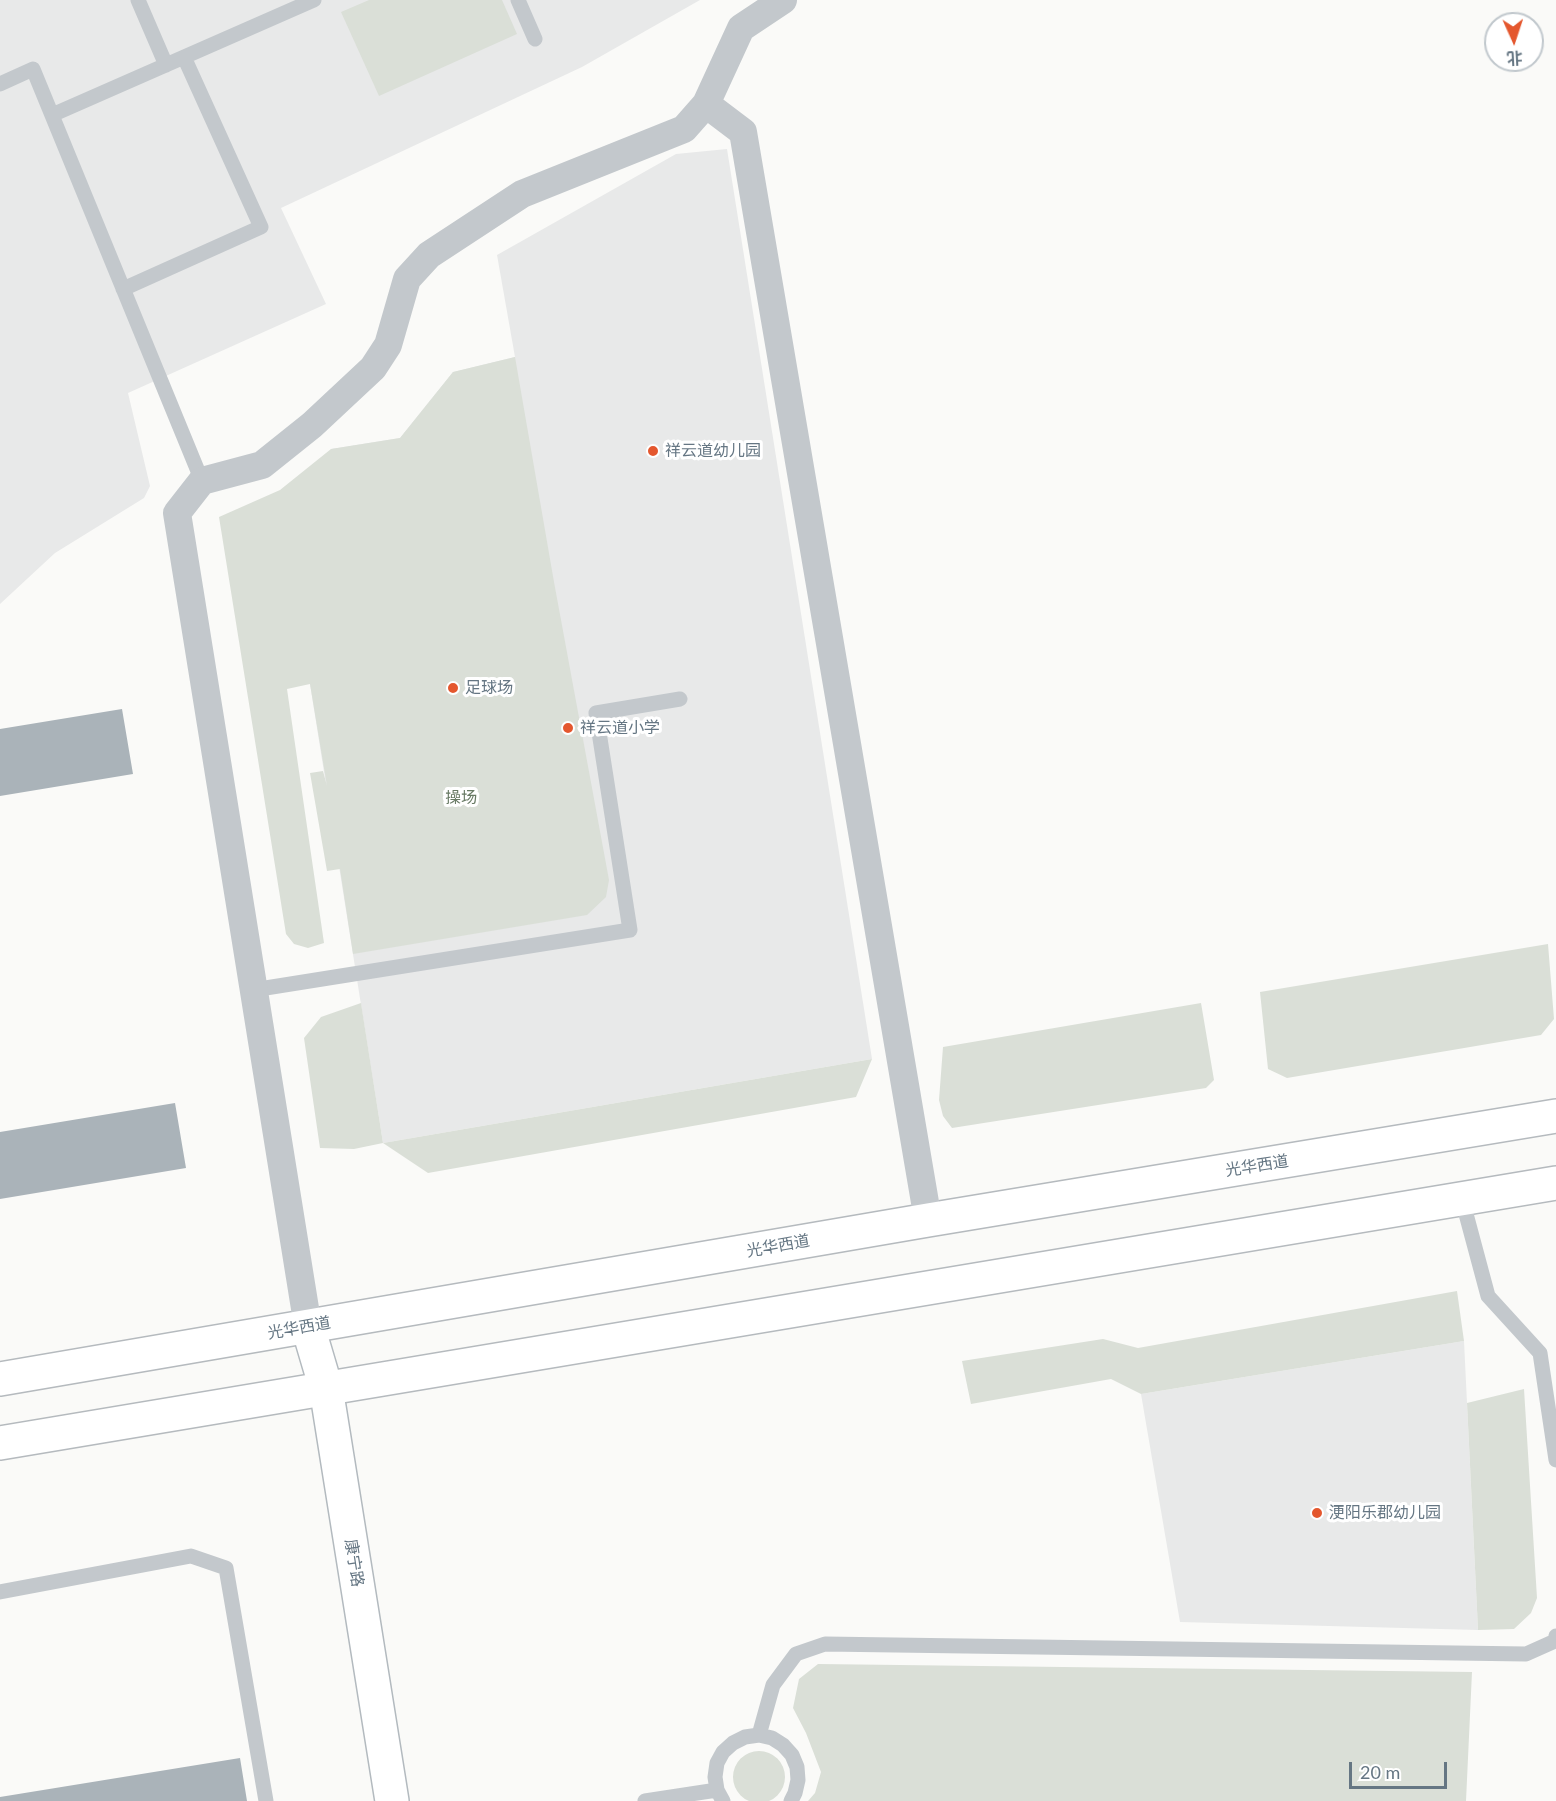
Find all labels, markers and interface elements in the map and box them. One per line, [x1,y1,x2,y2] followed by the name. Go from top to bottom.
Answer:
[1484,12,1544,72] north arrow
[1506,49,1523,68] text: 北
[665,441,761,461] place label: 祥云道幼儿园
[646,444,660,458] marker: 祥云道幼儿园
[465,678,513,698] place label: 足球场
[446,681,460,695] marker: 足球场
[580,718,660,738] place label: 祥云道小学
[561,721,575,735] marker: 祥云道小学
[445,788,477,808] park label: 操场
[1224,1152,1290,1180] street label: 光华西道
[745,1231,811,1261] street label: 光华西道
[266,1313,332,1343] street label: 光华西道
[1329,1503,1441,1523] place label: 浭阳乐郡幼儿园
[1310,1506,1324,1520] marker: 浭阳乐郡幼儿园
[341,1538,367,1588] street label: 康宁路
[1352,1750,1450,1788] scale bar
[1360,1761,1400,1783] text: 20 m

